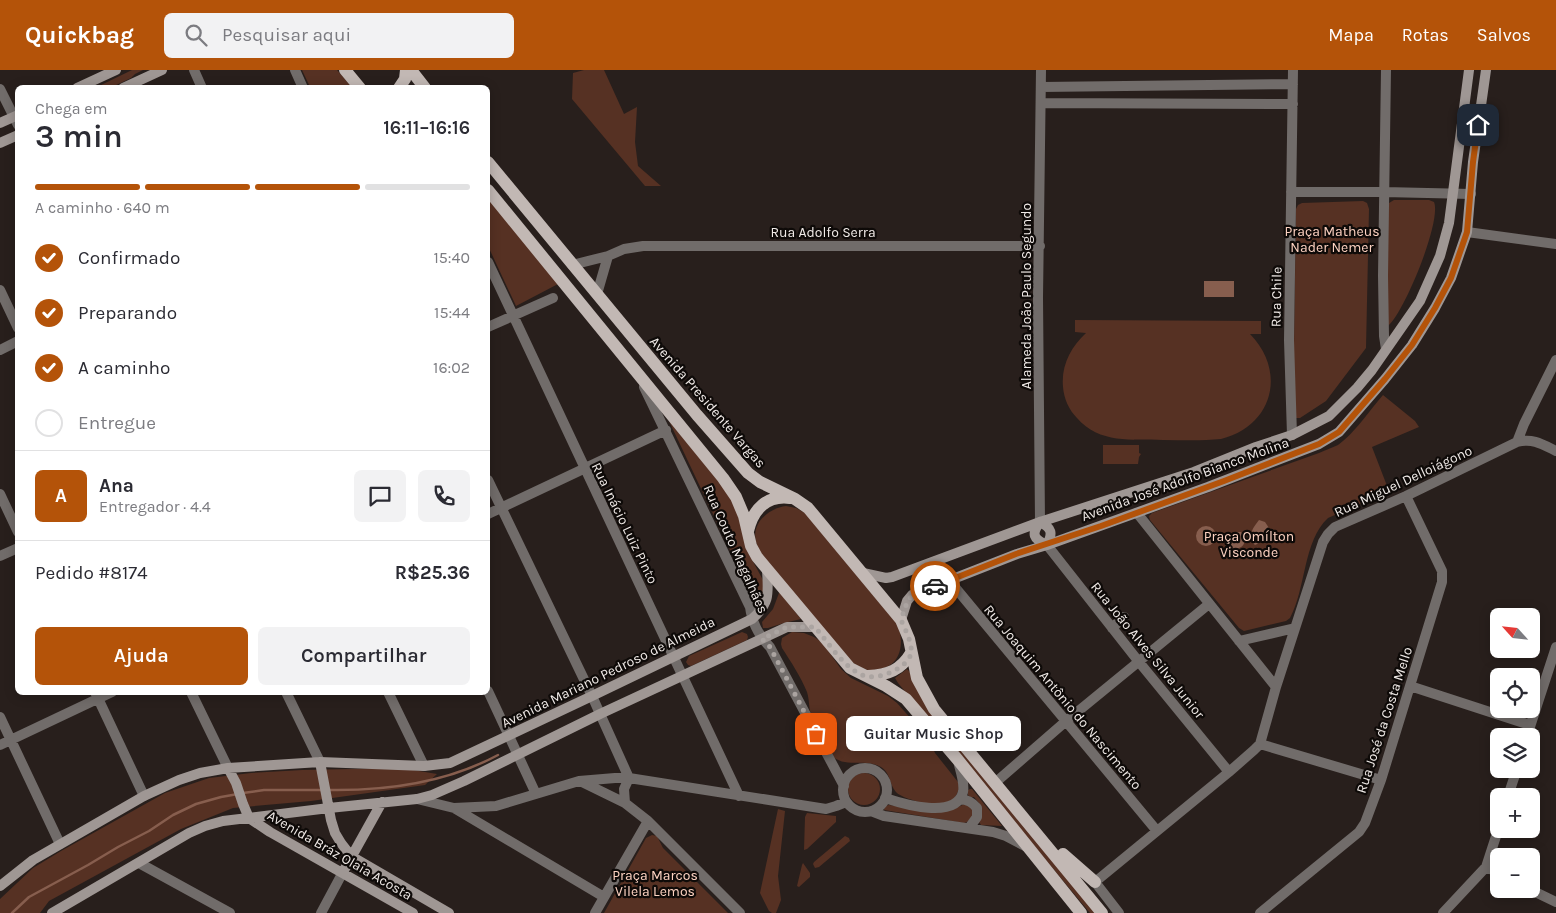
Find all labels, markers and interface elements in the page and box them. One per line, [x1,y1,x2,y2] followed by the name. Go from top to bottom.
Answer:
[164,13,514,58] search box
[25,21,134,49] text: Quickbag
[182,21,210,49] icon: search
[222,24,351,46] text: Pesquisar aqui
[1328,24,1374,46] text: Mapa
[1402,24,1449,46] text: Rotas
[1477,24,1531,46] text: Salvos
[35,99,108,118] text: Chega em
[1457,104,1499,146] pin
[1464,111,1492,139] icon: home
[383,117,470,139] text: 16:11–16:16
[35,118,123,155] text: 3 min
[35,198,170,217] text: A caminho · 640 m
[1018,203,1035,389] street label: Alameda João Paulo Segundo
[1284,223,1380,256] park label: Praça Matheus Nader Nemer
[770,224,876,241] street label: Rua Adolfo Serra
[35,244,63,272] icon: check
[78,247,180,269] text: Confirmado
[434,248,470,267] text: 15:40
[1267,267,1286,327] street label: Rua Chile
[35,299,63,327] icon: check
[78,302,177,324] text: Preparando
[434,303,470,322] text: 15:44
[646,333,769,471] street label: Avenida Presidente Vargas
[35,354,63,382] icon: check
[78,357,170,379] text: A caminho
[433,358,470,377] text: 16:02
[78,412,156,434] text: Entregue
[1079,434,1291,525] street label: Avenida José Adolfo Bianco Molina
[1331,442,1475,521] street label: Rua Miguel Delloiágono
[588,460,661,587] street label: Rua Inácio Luiz Pinto
[354,470,406,522] button: chat
[418,470,470,522] button: phone
[99,475,134,497] text: Ana
[700,482,772,616] street label: Rua Couto Magalhães
[55,485,67,507] text: A
[99,497,211,516] text: Entregador · 4.4
[1204,528,1294,561] park label: Praça Omílton Visconde
[910,561,960,611] courier
[35,562,148,584] text: Pedido #8174
[395,562,470,584] text: R$25.36
[921,572,949,600] icon: car
[1087,579,1209,723] street label: Rua João Alves Silva Junior
[980,601,1145,793] street label: Rua Joaquim Antônio do Nascimento
[1490,608,1540,658] north arrow
[1490,608,1540,898] map controls
[499,613,718,732] street label: Avenida Mariano Pedroso de Almeida
[35,627,248,685] button: Ajuda
[258,627,470,685] button: Compartilhar
[1353,645,1416,796] street label: Rua José da Costa Mello
[1490,668,1540,718] button: locate
[795,713,837,755] pin
[846,716,1021,752] callout: Guitar Music Shop
[802,720,830,748] icon: bag
[864,724,1003,743] text: Guitar Music Shop
[1490,728,1540,778] button: layers
[1490,788,1540,838] button: +
[264,807,415,904] street label: Avenida Bráz Olaia Acosta
[1490,848,1540,898] button: −
[612,867,698,900] park label: Praça Marcos Vilela Lemos

